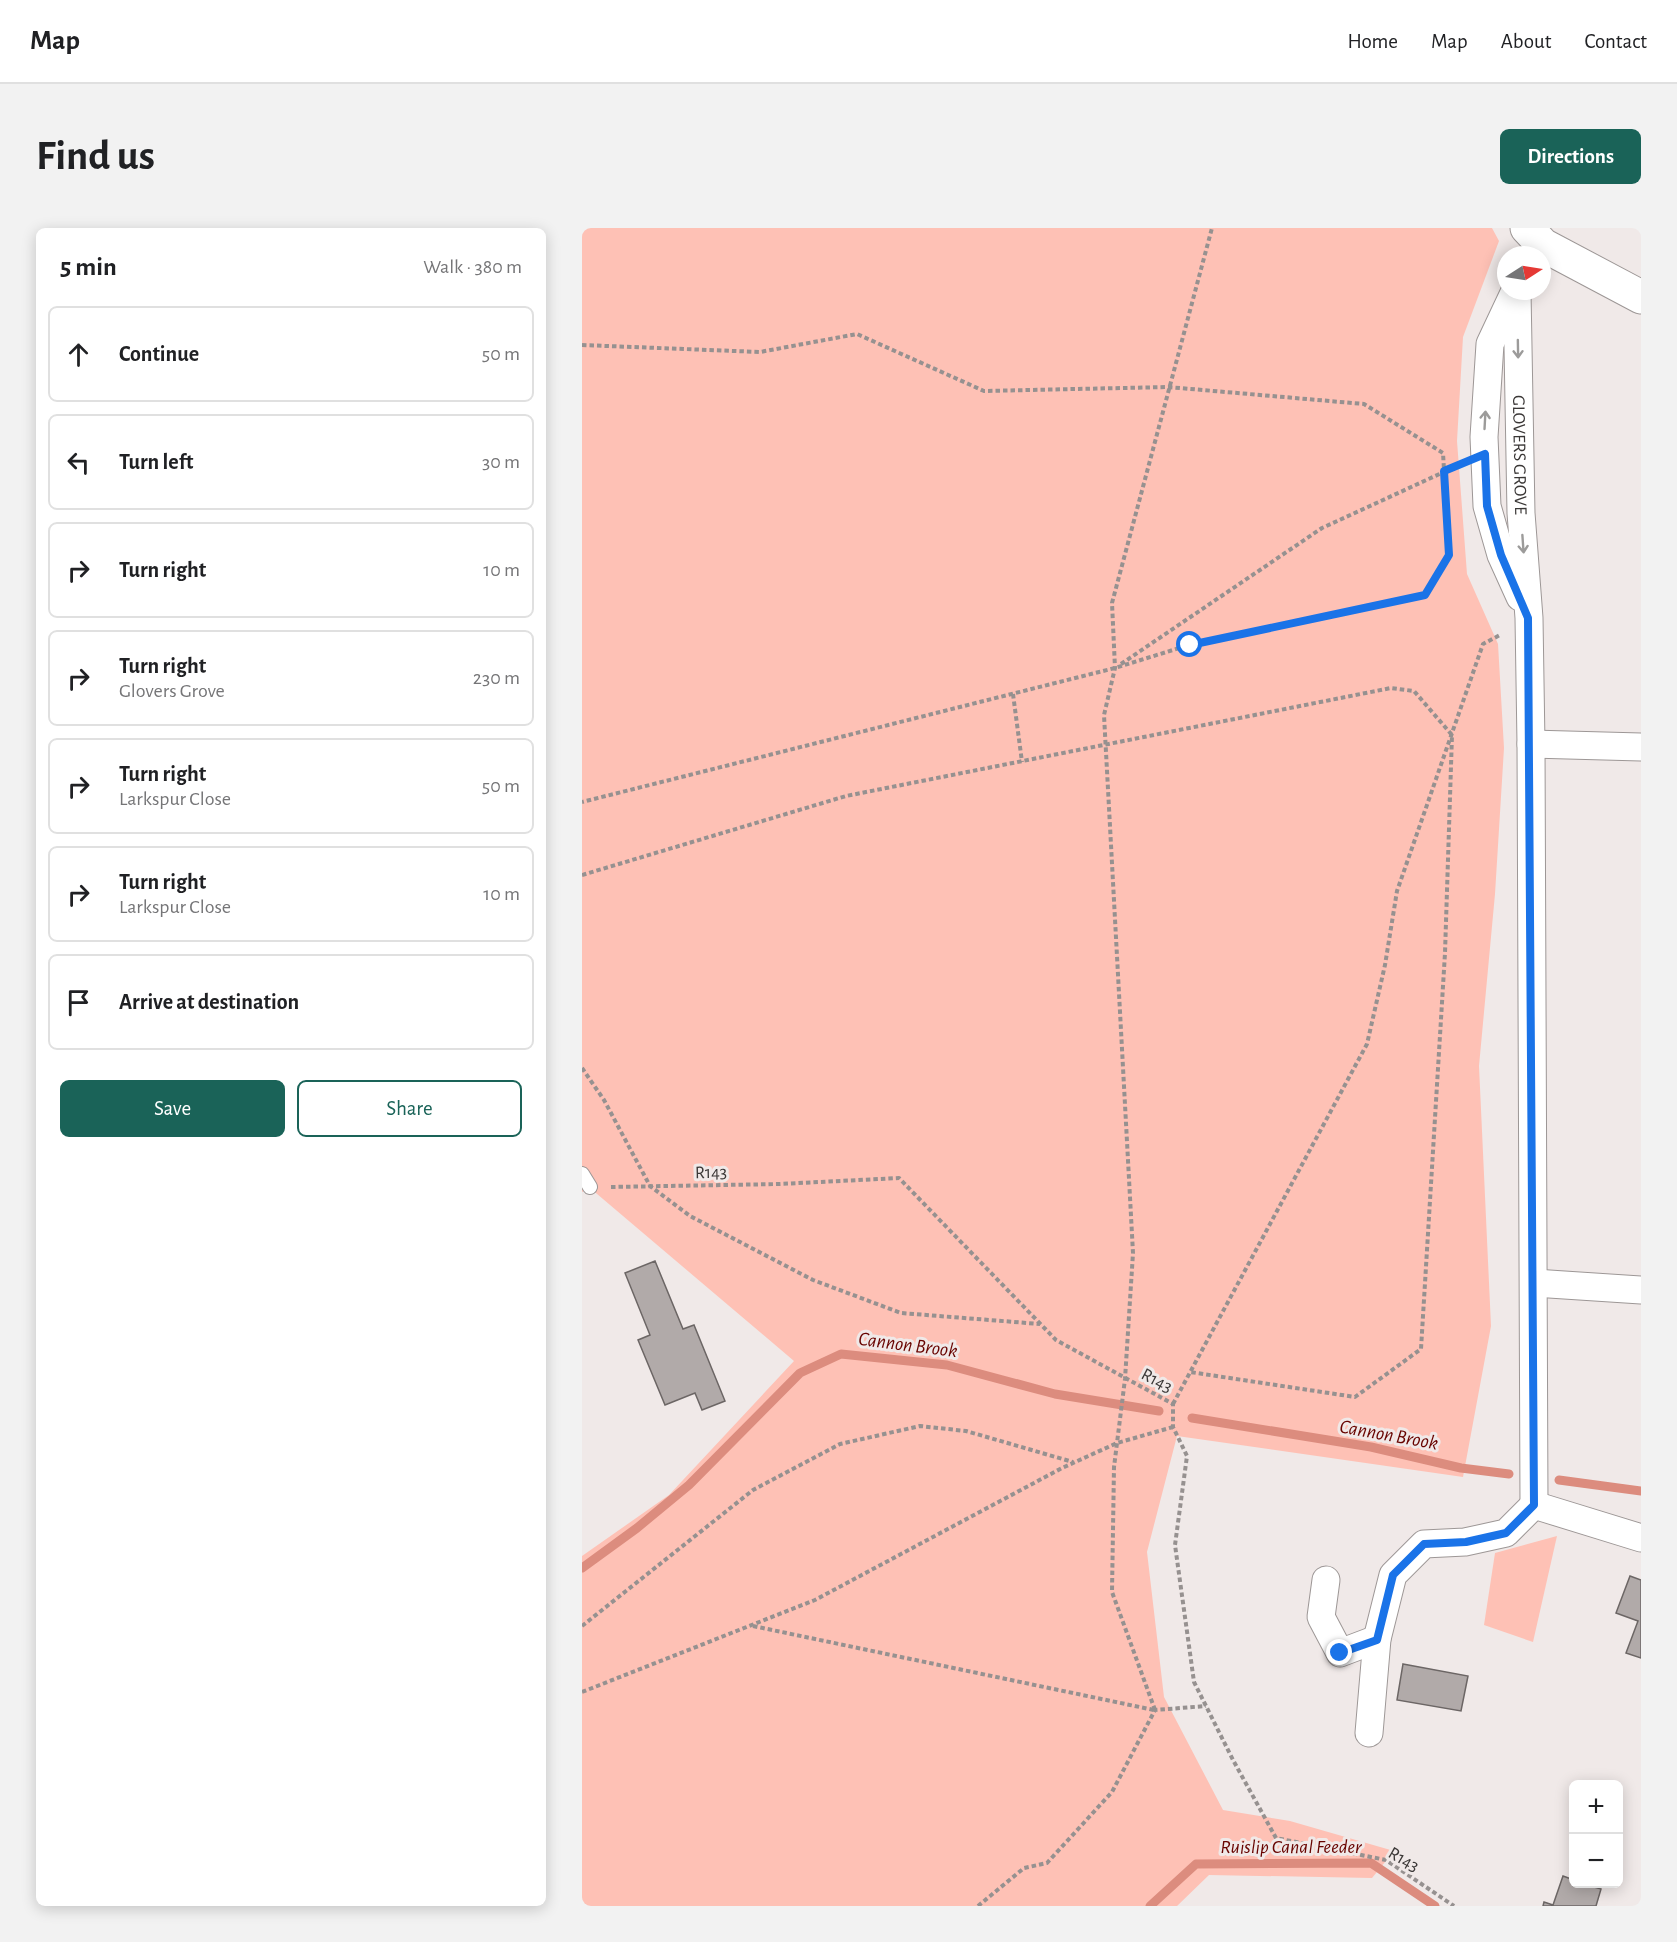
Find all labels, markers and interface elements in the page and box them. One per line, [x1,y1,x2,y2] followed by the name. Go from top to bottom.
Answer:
[30,27,80,55] text: Map
[1347,31,1398,52] text: Home
[1431,31,1468,52] text: Map
[1501,31,1551,52] text: About
[1584,31,1647,52] text: Contact
[1500,129,1641,184] button: Directions
[36,135,155,177] text: Find us
[1497,246,1551,300] north arrow
[60,254,117,280] text: 5 min
[423,257,522,277] text: Walk · 380 m
[62,338,95,371] icon: ahead
[1512,339,1524,359] one-way arrow
[119,343,199,365] text: Continue
[482,344,520,364] text: 50 m
[1509,395,1529,515] street label: GLOVERS GROVE
[1480,410,1491,430] one-way arrow
[62,446,95,479] icon: left
[119,451,193,473] text: Turn left
[482,452,520,472] text: 30 m
[1518,534,1529,554] one-way arrow
[62,554,95,587] icon: right
[119,559,206,581] text: Turn right
[483,560,520,580] text: 10 m
[1176,631,1202,657] route start
[119,655,206,677] text: Turn right
[62,662,95,695] icon: right
[473,668,520,688] text: 230 m
[119,681,225,701] text: Glovers Grove
[119,763,206,785] text: Turn right
[62,770,95,803] icon: right
[482,776,520,796] text: 50 m
[119,789,231,809] text: Larkspur Close
[119,871,206,893] text: Turn right
[62,878,95,911] icon: right
[483,884,520,904] text: 10 m
[119,897,231,917] text: Larkspur Close
[62,986,95,1019] icon: arrive
[119,991,299,1013] text: Arrive at destination
[60,1080,285,1137] button: Save
[297,1080,522,1137] button: Share
[695,1164,727,1182] street label: R143
[857,1329,959,1361] water label: Cannon Brook
[1138,1365,1175,1396] street label: R143
[1338,1416,1440,1453] water label: Cannon Brook
[1326,1639,1352,1665] route end
[1569,1780,1623,1888] map controls
[1569,1780,1623,1834] button: +
[1569,1834,1623,1888] button: −
[1220,1837,1362,1857] water label: Ruislip Canal Feeder
[1385,1844,1422,1876] street label: R143

